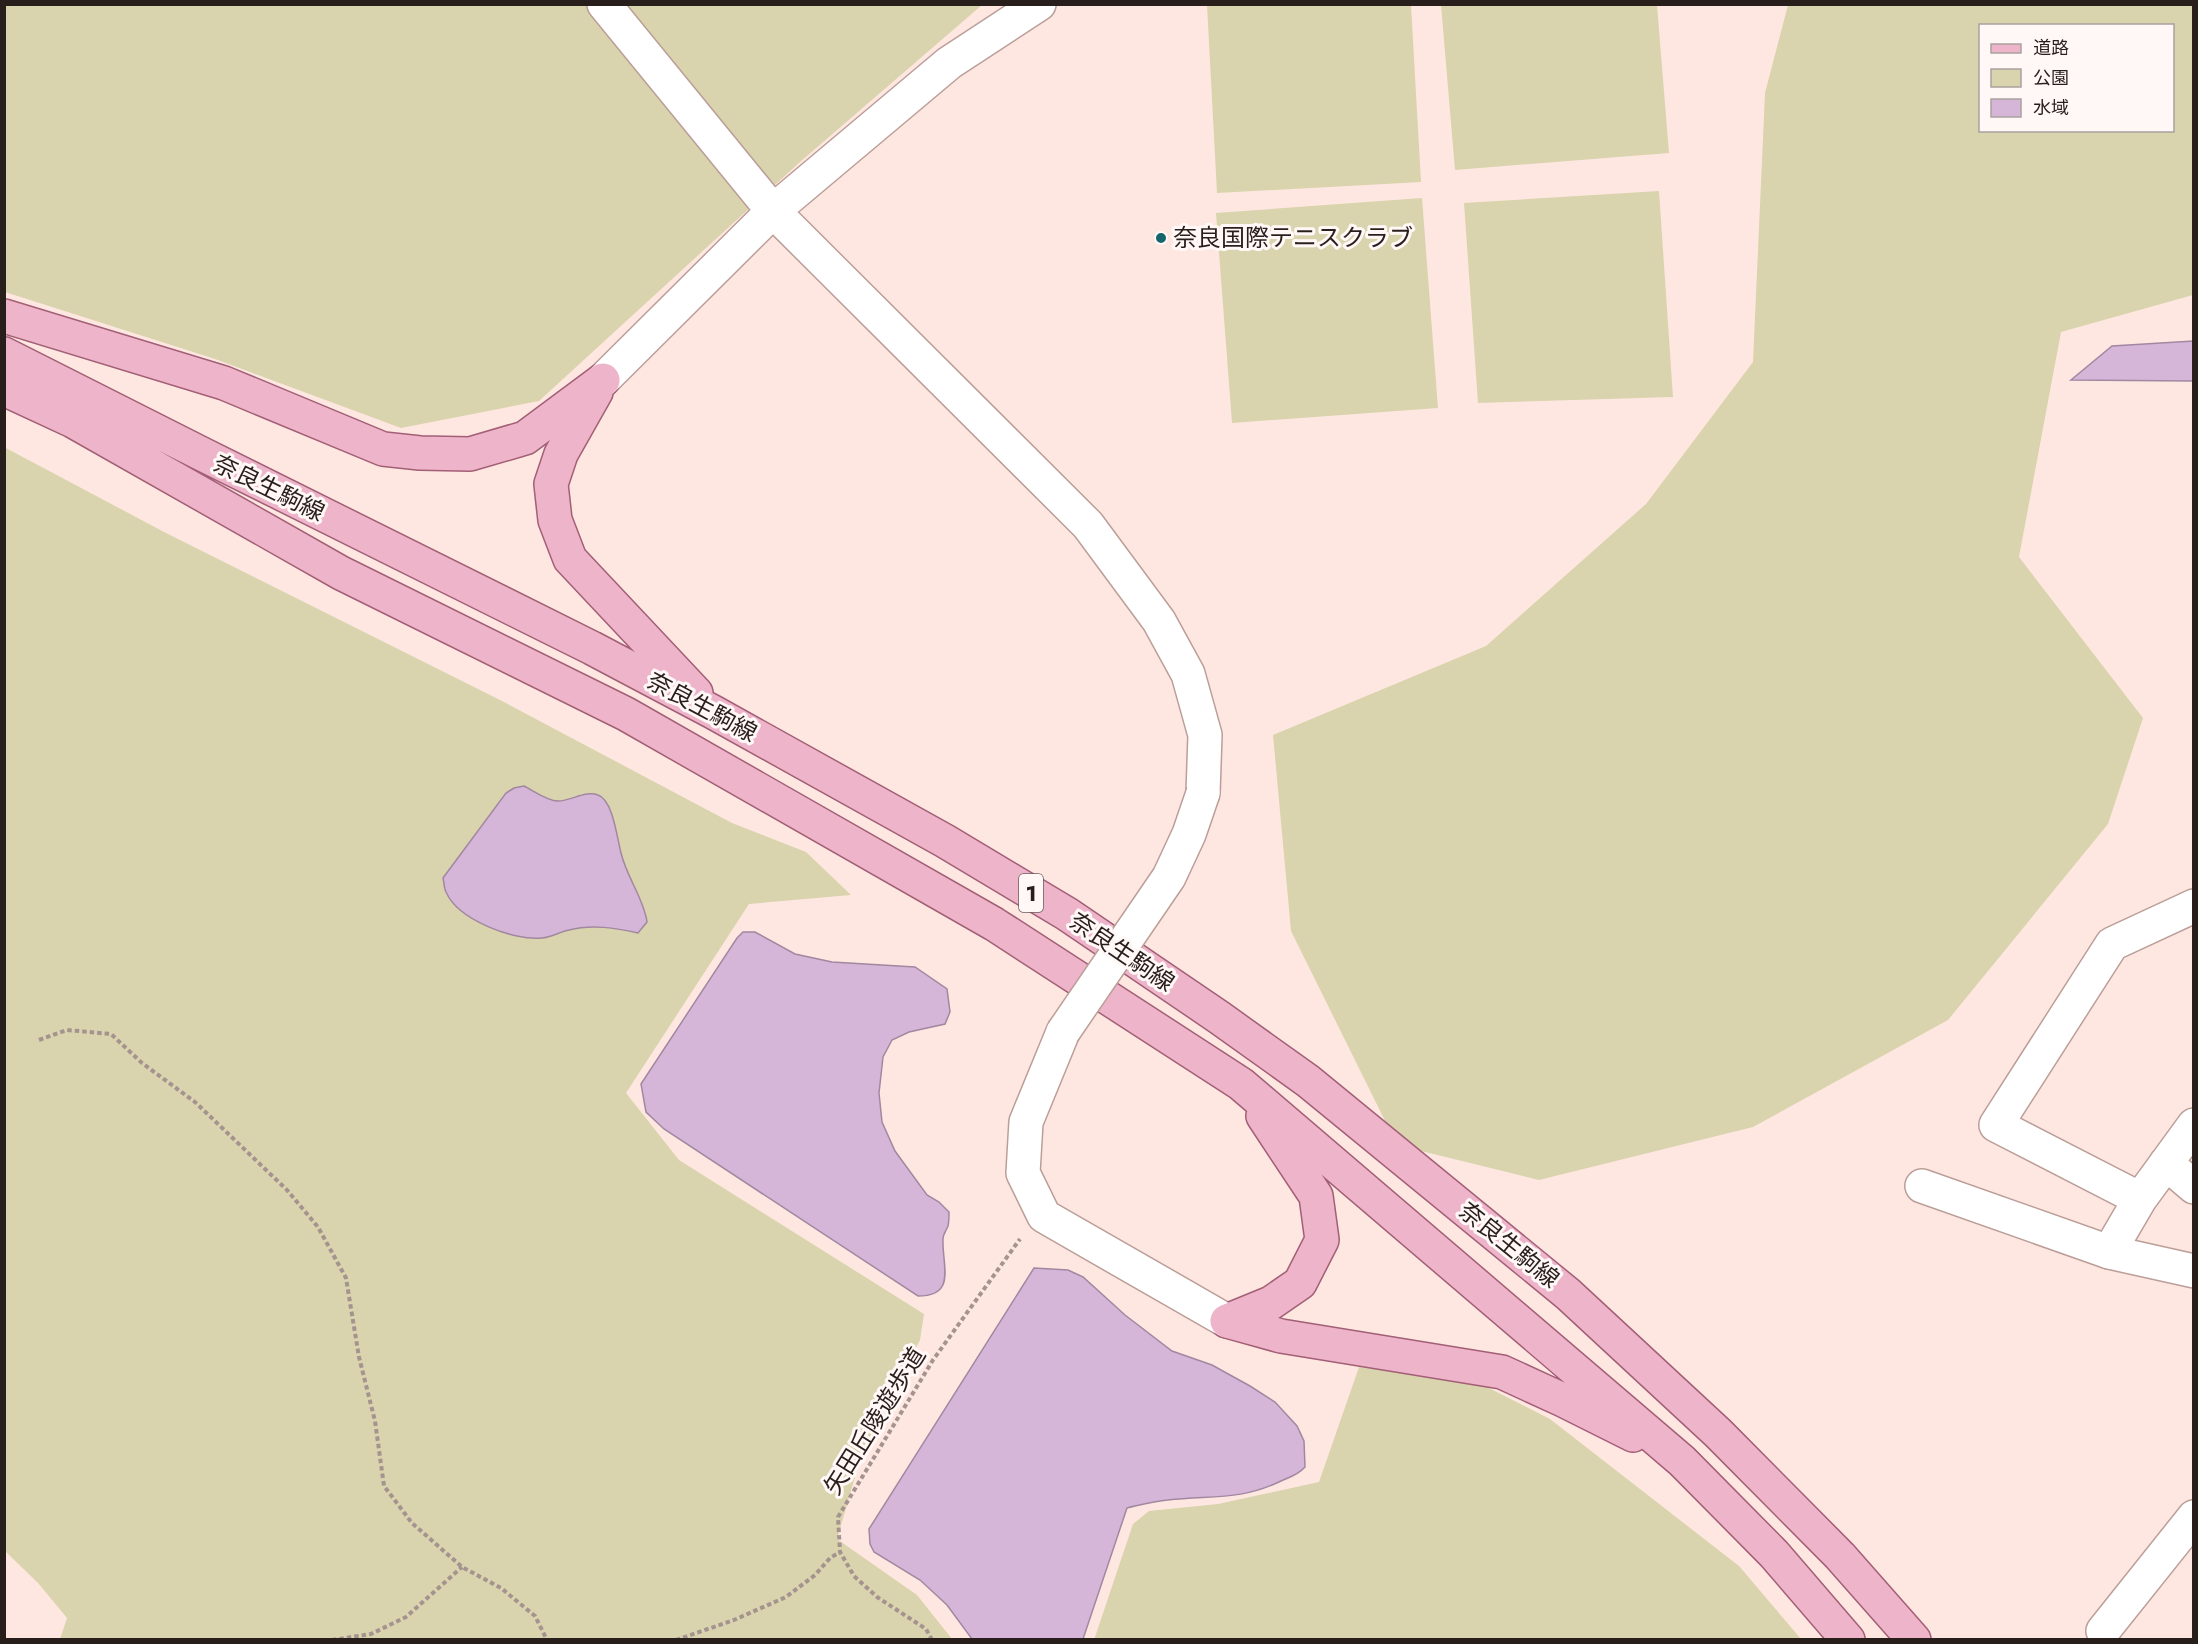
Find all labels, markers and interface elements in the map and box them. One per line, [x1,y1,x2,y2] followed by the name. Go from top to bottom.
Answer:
[1979,24,2174,132] legend
[2033,35,2069,61] text: 道路
[2033,65,2069,91] text: 公園
[2033,95,2069,121] text: 水域
[1173,220,1413,255] place label: 奈良国際テニスクラブ
[1154,231,1168,245] marker: 奈良国際テニスクラブ
[208,446,331,530] street label: 奈良生駒線
[641,663,763,750] street label: 奈良生駒線
[1019,874,1043,912] road number: 1
[1063,904,1182,1000] street label: 奈良生駒線
[1452,1193,1567,1296] street label: 奈良生駒線
[815,1340,934,1501] street label: 矢田丘陵遊歩道

